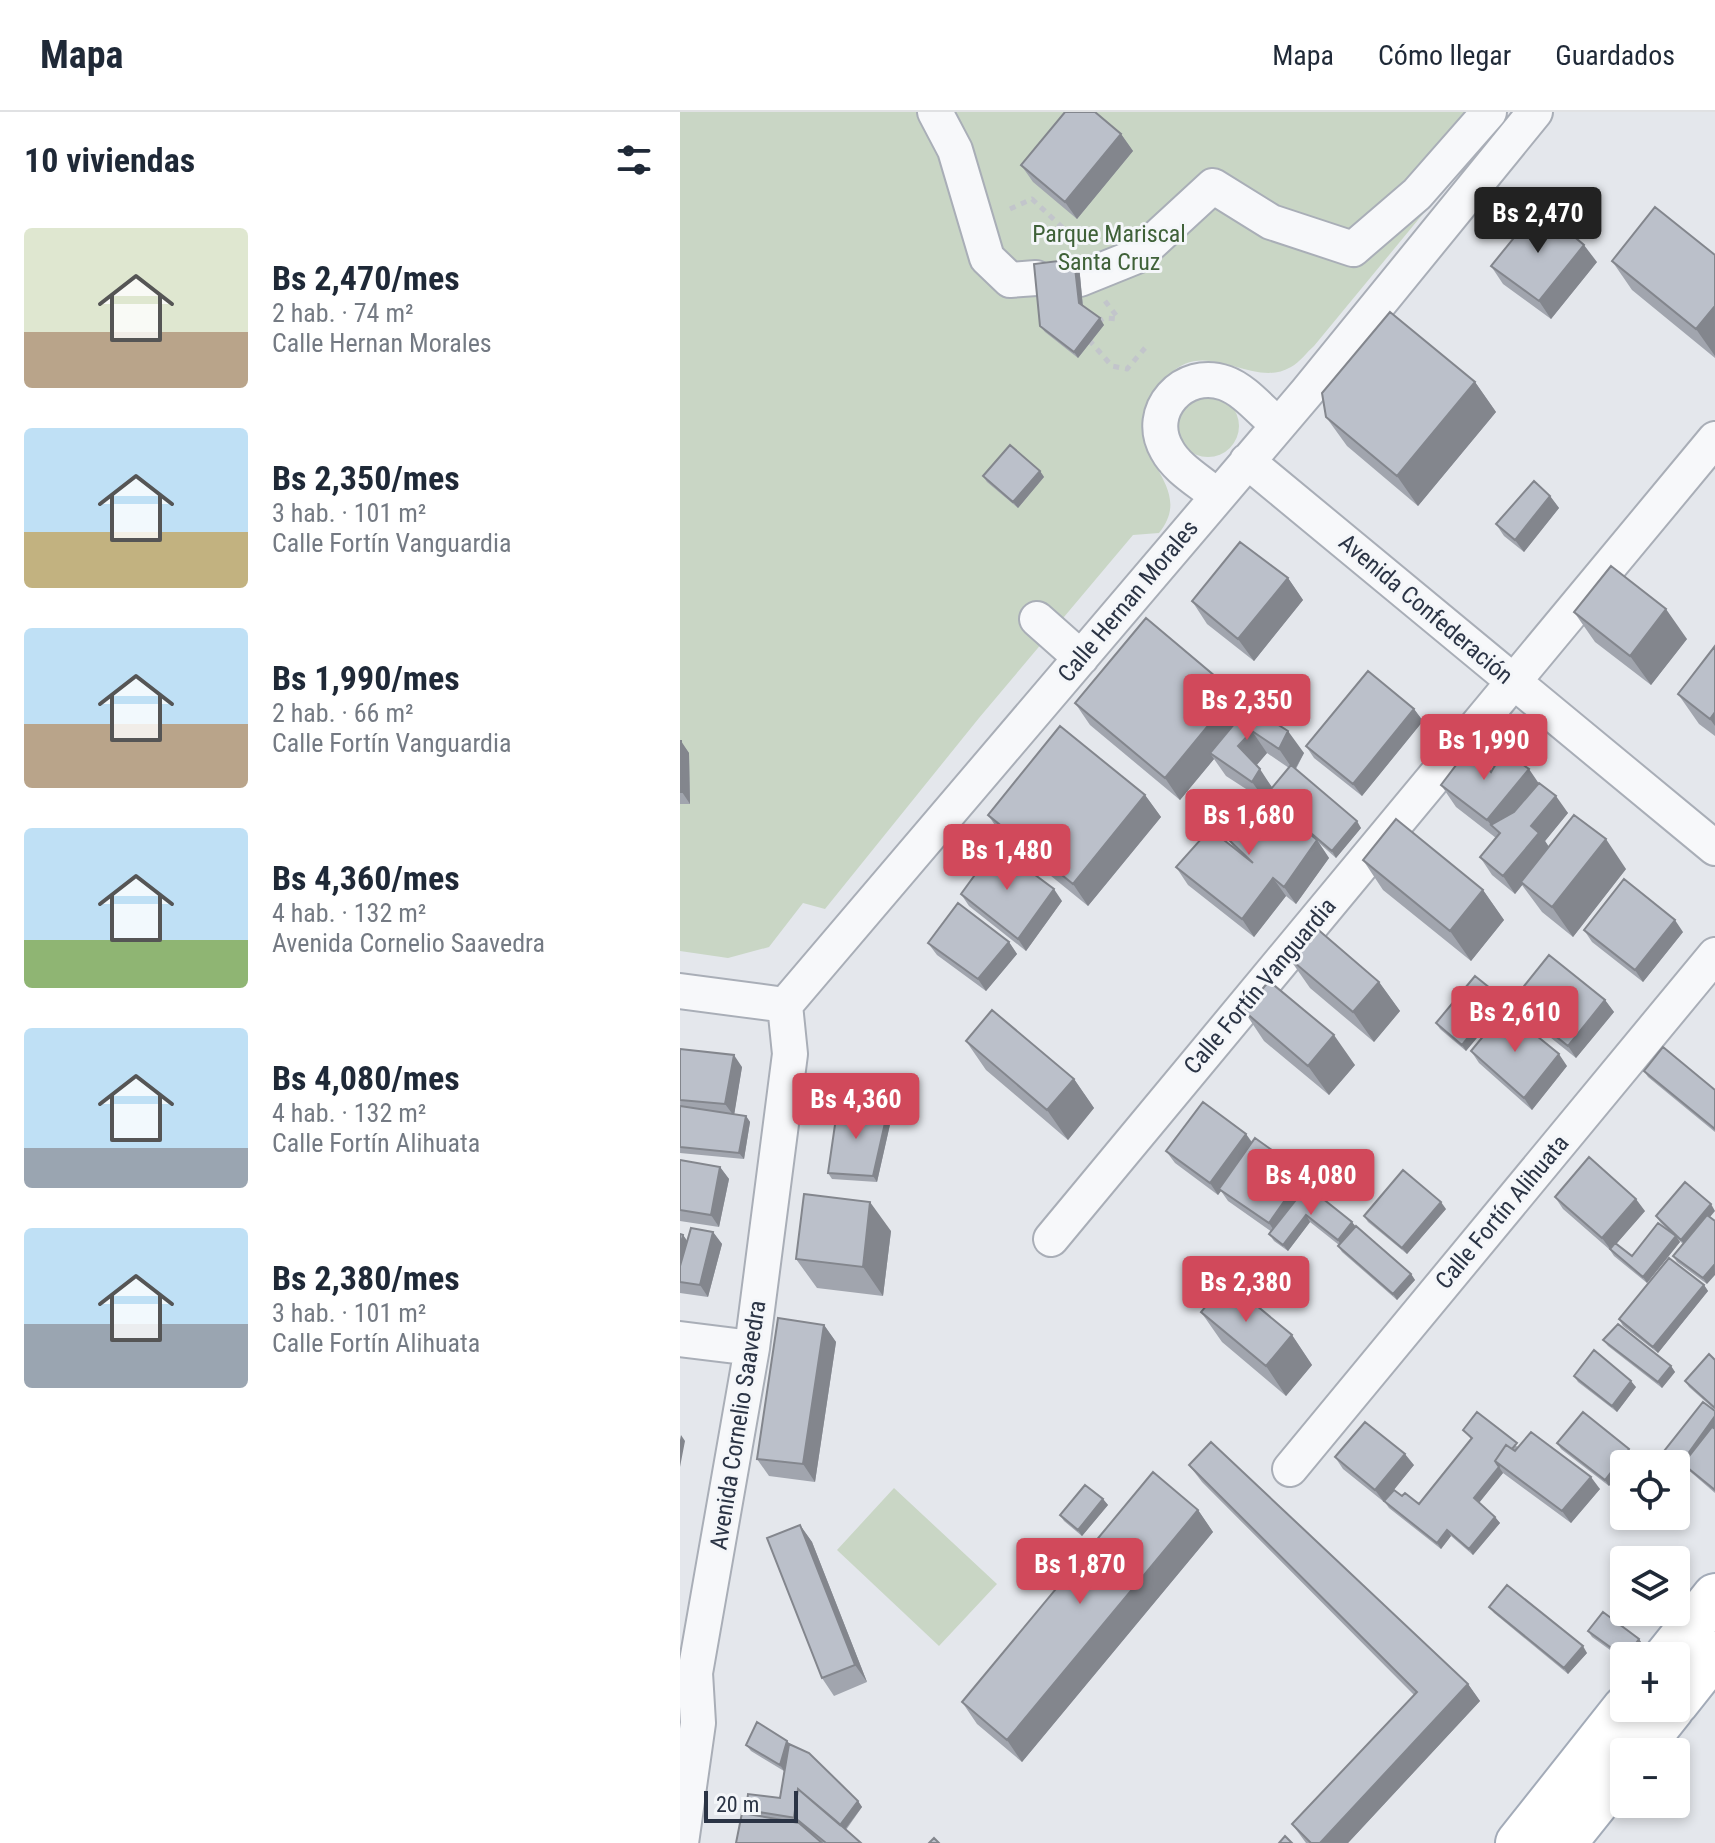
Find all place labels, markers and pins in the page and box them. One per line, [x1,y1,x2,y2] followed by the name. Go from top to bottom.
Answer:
[1455,187,1621,255] pin: Bs 2,470
[1164,674,1330,742] pin: Bs 2,350
[1401,714,1567,782] pin: Bs 1,990
[1166,789,1332,857] pin: Bs 1,680
[924,824,1090,892] pin: Bs 1,480
[1432,986,1598,1054] pin: Bs 2,610
[773,1073,939,1141] pin: Bs 4,360
[1228,1149,1394,1217] pin: Bs 4,080
[1163,1256,1329,1324] pin: Bs 2,380
[997,1538,1163,1606] pin: Bs 1,870

